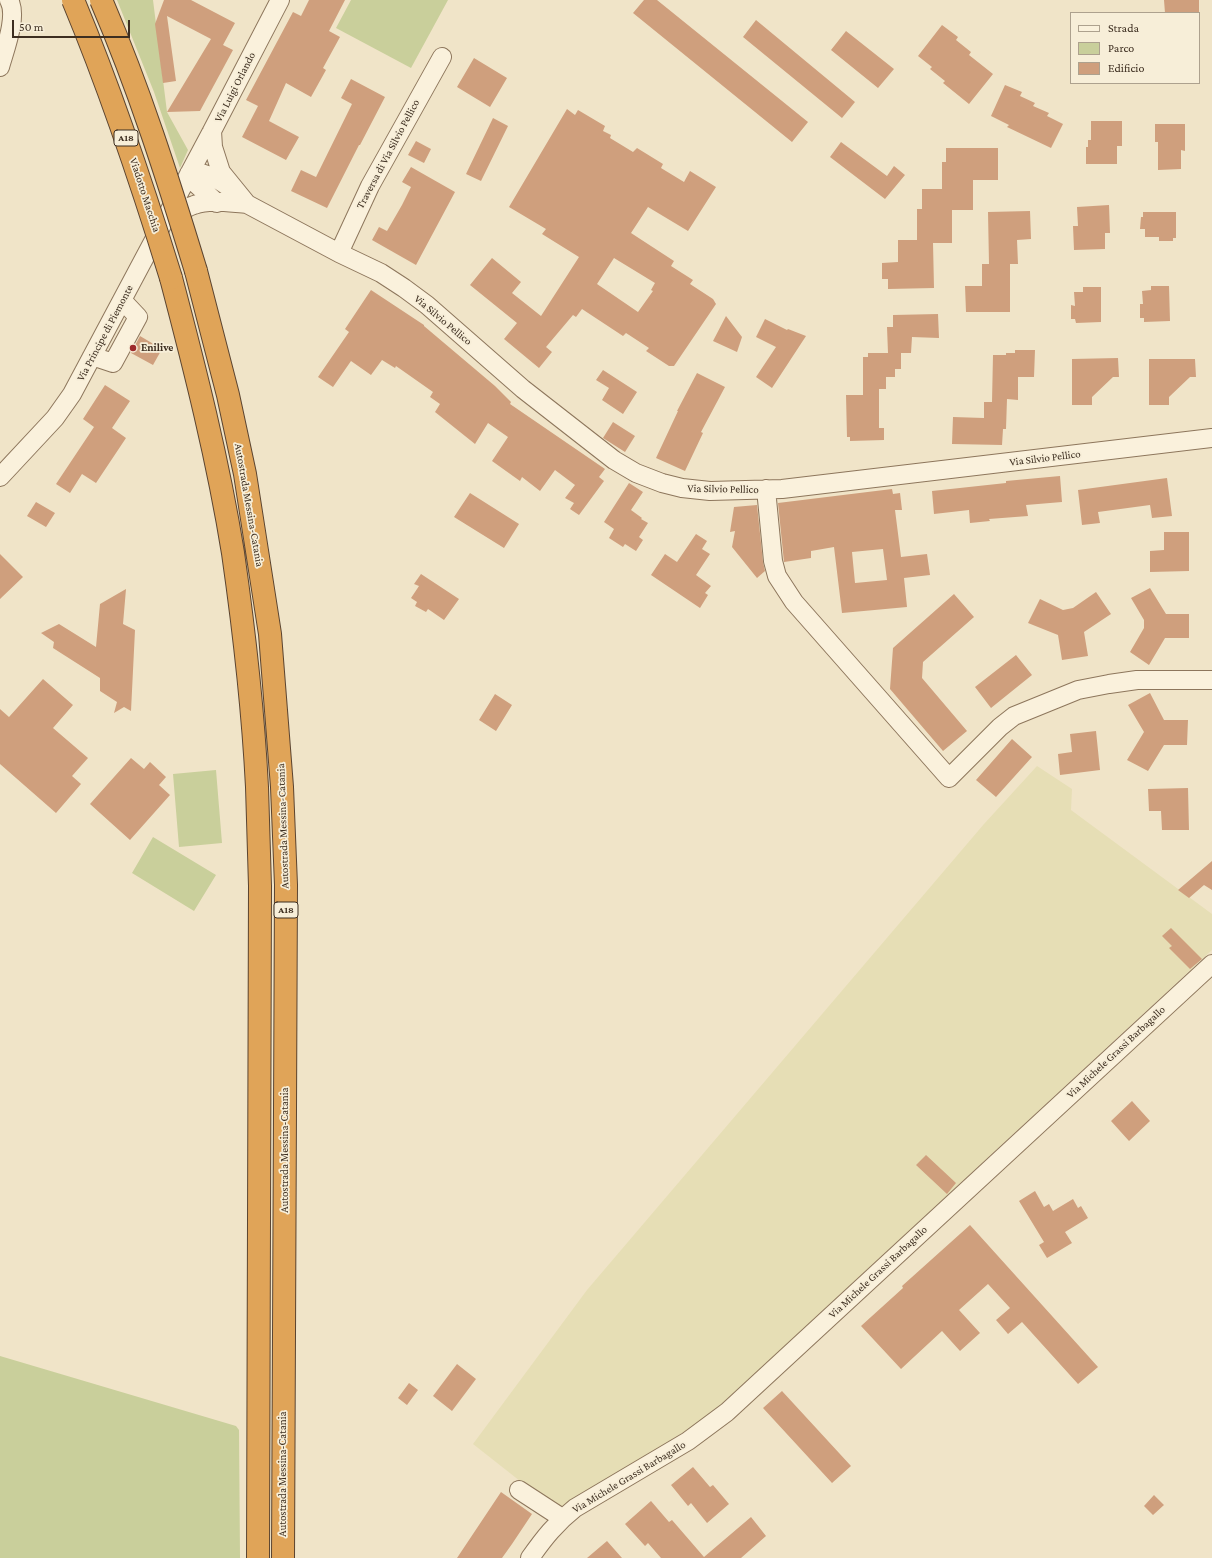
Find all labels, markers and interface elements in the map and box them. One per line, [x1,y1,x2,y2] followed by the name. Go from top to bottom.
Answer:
[14,12,132,38] scale bar
[1070,12,1200,84] legend
[19,20,43,34] text: 50 m
[1108,21,1139,35] text: Strada
[1108,41,1134,55] text: Parco
[212,50,258,124] street label: Via Luigi Orlando
[1108,61,1144,75] text: Edificio
[354,97,422,211] street label: Traversa di Via Silvio Pellico
[114,130,138,146] road number: A18
[127,156,163,234] street label: Viadotto Macchia
[74,283,136,383] street label: Via Principe di Piemonte
[411,292,475,348] street label: Via Silvio Pellico
[141,341,173,355] place label: Enilive
[128,343,138,353] marker: Enilive
[232,442,266,568] street label: Autostrada Messina-Catania
[1009,447,1081,469] street label: Via Silvio Pellico
[687,482,759,496] street label: Via Silvio Pellico
[274,763,292,889] street label: Autostrada Messina-Catania
[274,902,298,918] road number: A18
[1064,1003,1168,1101] street label: Via Michele Grassi Barbagallo
[278,1087,292,1213] street label: Autostrada Messina-Catania
[826,1223,930,1321] street label: Via Michele Grassi Barbagallo
[276,1411,290,1537] street label: Autostrada Messina-Catania
[570,1438,688,1516] street label: Via Michele Grassi Barbagallo

